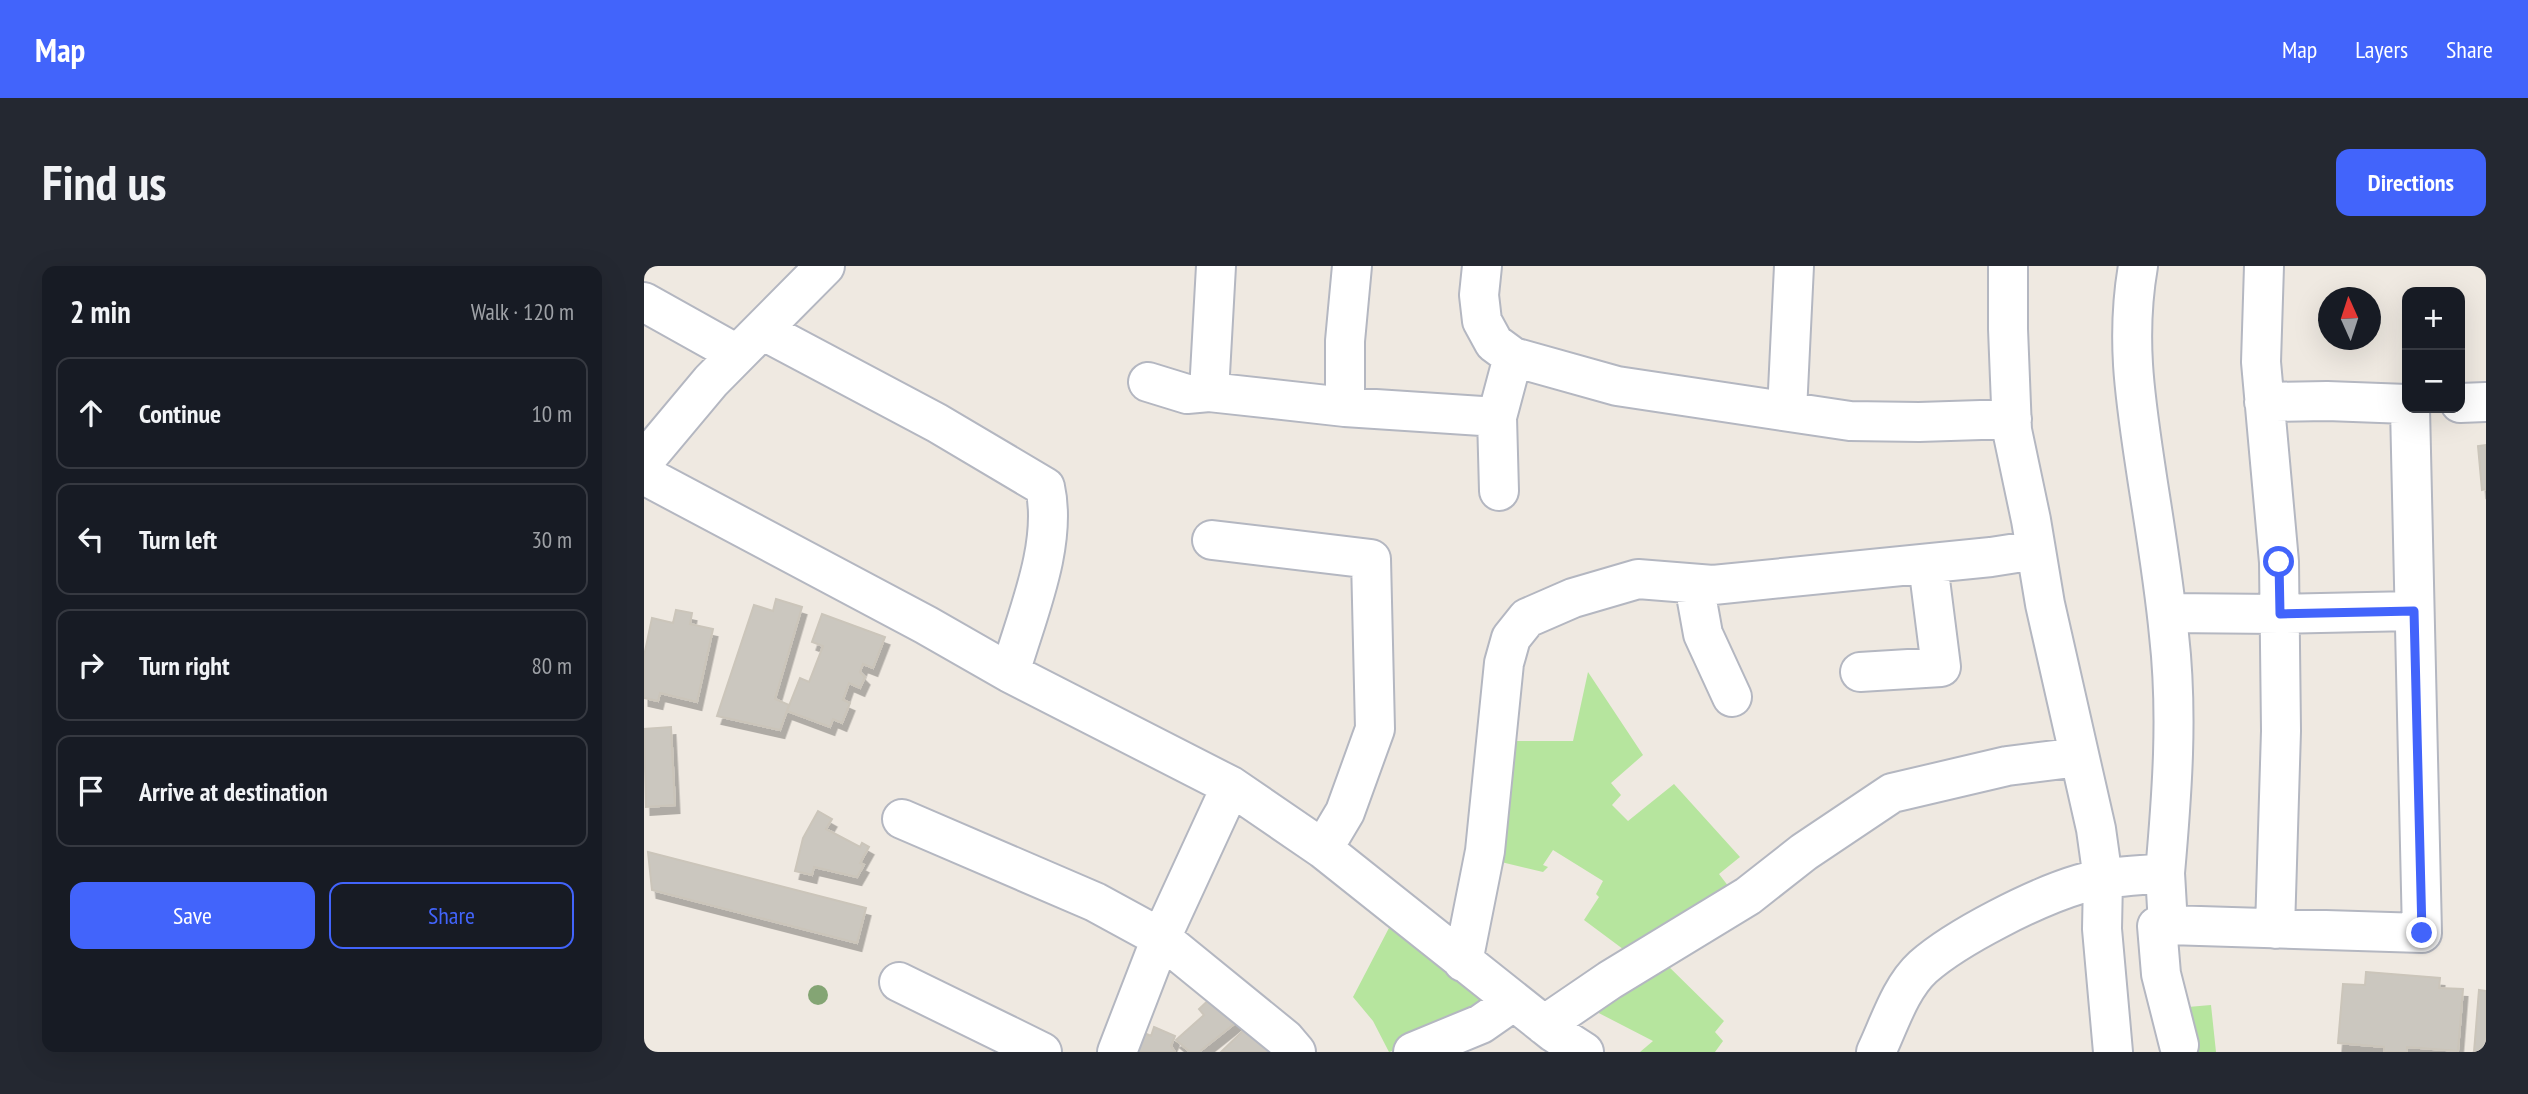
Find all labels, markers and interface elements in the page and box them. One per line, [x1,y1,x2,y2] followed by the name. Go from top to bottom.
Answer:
[35,28,85,71] text: Map
[2282,34,2317,65] text: Map
[2355,34,2408,65] text: Layers
[2446,34,2493,65] text: Share
[2336,149,2486,216] button: Directions
[42,150,166,214] text: Find us
[2318,287,2381,350] north arrow
[2402,287,2465,413] map controls
[2402,287,2465,350] button: +
[70,292,131,331] text: 2 min
[471,297,574,326] text: Walk · 120 m
[2402,350,2465,413] button: −
[72,394,110,432] icon: ahead
[139,397,221,430] text: Continue
[531,399,572,428] text: 10 m
[72,520,110,558] icon: left
[139,523,217,556] text: Turn left
[531,525,572,554] text: 30 m
[2263,546,2294,577] route start
[72,646,110,684] icon: right
[139,649,230,682] text: Turn right
[531,651,572,680] text: 80 m
[72,772,110,810] icon: arrive
[139,775,328,808] text: Arrive at destination
[70,882,315,949] button: Save
[329,882,574,949] button: Share
[2406,917,2437,948] route end

